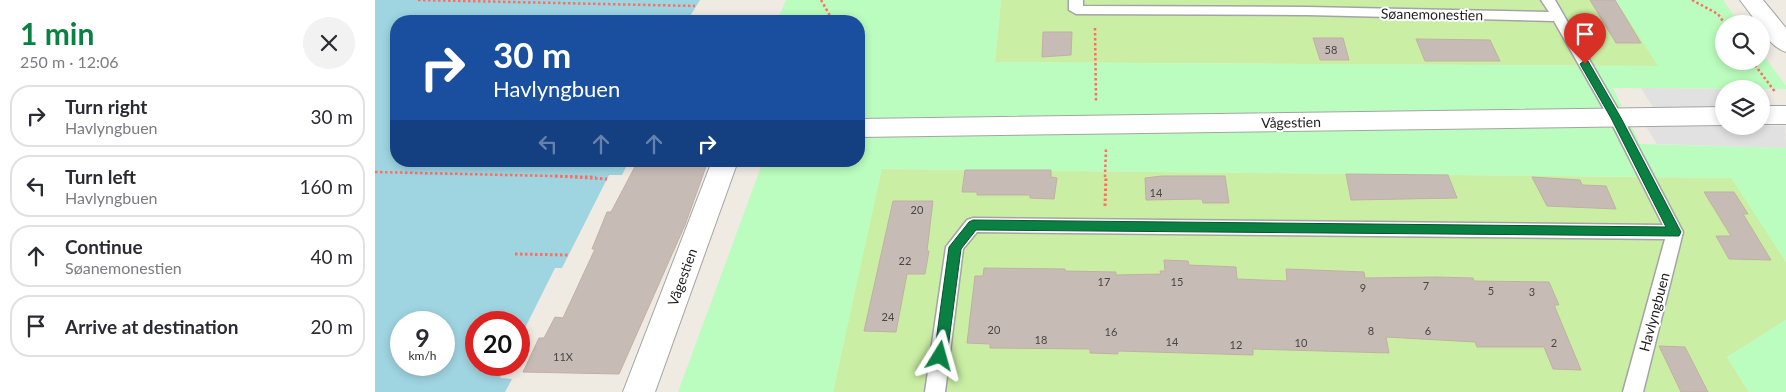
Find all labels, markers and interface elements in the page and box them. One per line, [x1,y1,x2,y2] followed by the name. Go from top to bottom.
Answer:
[1381,5,1483,23] street label: Søanemonestien
[1564,13,1606,64] pin
[20,15,94,51] text: 1 min
[1715,15,1770,135] map controls
[1715,15,1770,70] button: search
[303,17,355,69] button: close
[1571,20,1599,48] icon: arrive
[493,33,571,75] text: 30 m
[410,35,475,100] icon: right
[1325,43,1337,56] house number: 58
[20,52,119,71] text: 250 m · 12:06
[493,75,620,102] text: Havlyngbuen
[1715,80,1770,135] button: layers
[65,95,147,118] text: Turn right
[22,102,50,130] icon: right
[310,105,353,128] text: 30 m
[1261,113,1321,131] street label: Vågestien
[65,118,158,137] text: Havlyngbuen
[534,130,562,158] icon: left
[587,130,615,158] icon: ahead
[640,130,668,158] icon: ahead
[693,130,721,158] icon: right
[65,165,136,188] text: Turn left
[22,172,50,200] icon: left
[299,175,353,198] text: 160 m
[1150,186,1163,199] house number: 14
[65,188,158,207] text: Havlyngbuen
[911,203,924,216] house number: 20
[65,235,143,258] text: Continue
[22,242,50,270] icon: ahead
[310,245,353,268] text: 40 m
[664,246,700,308] street label: Vågestien
[899,254,911,267] house number: 22
[65,258,182,277] text: Søanemonestien
[1635,271,1673,353] street label: Havlyngbuen
[1098,275,1110,288] house number: 17
[1171,275,1183,288] house number: 15
[1423,279,1429,292] house number: 7
[1360,281,1366,294] house number: 9
[1488,284,1494,297] house number: 5
[1529,285,1535,298] house number: 3
[882,310,895,323] house number: 24
[465,311,530,376] speed limit sign: 20
[22,312,50,340] icon: arrive
[65,315,238,338] text: Arrive at destination
[310,315,353,338] text: 20 m
[415,322,430,352] text: 9
[988,323,1001,336] house number: 20
[1368,324,1374,337] house number: 8
[1425,324,1431,337] house number: 6
[1105,325,1117,338] house number: 16
[913,329,965,381] position arrow
[1035,333,1047,346] house number: 18
[1166,335,1179,348] house number: 14
[1295,336,1308,349] house number: 10
[1551,336,1557,349] house number: 2
[1230,338,1242,351] house number: 12
[408,348,437,363] text: km/h
[553,350,574,363] house number: 11X

